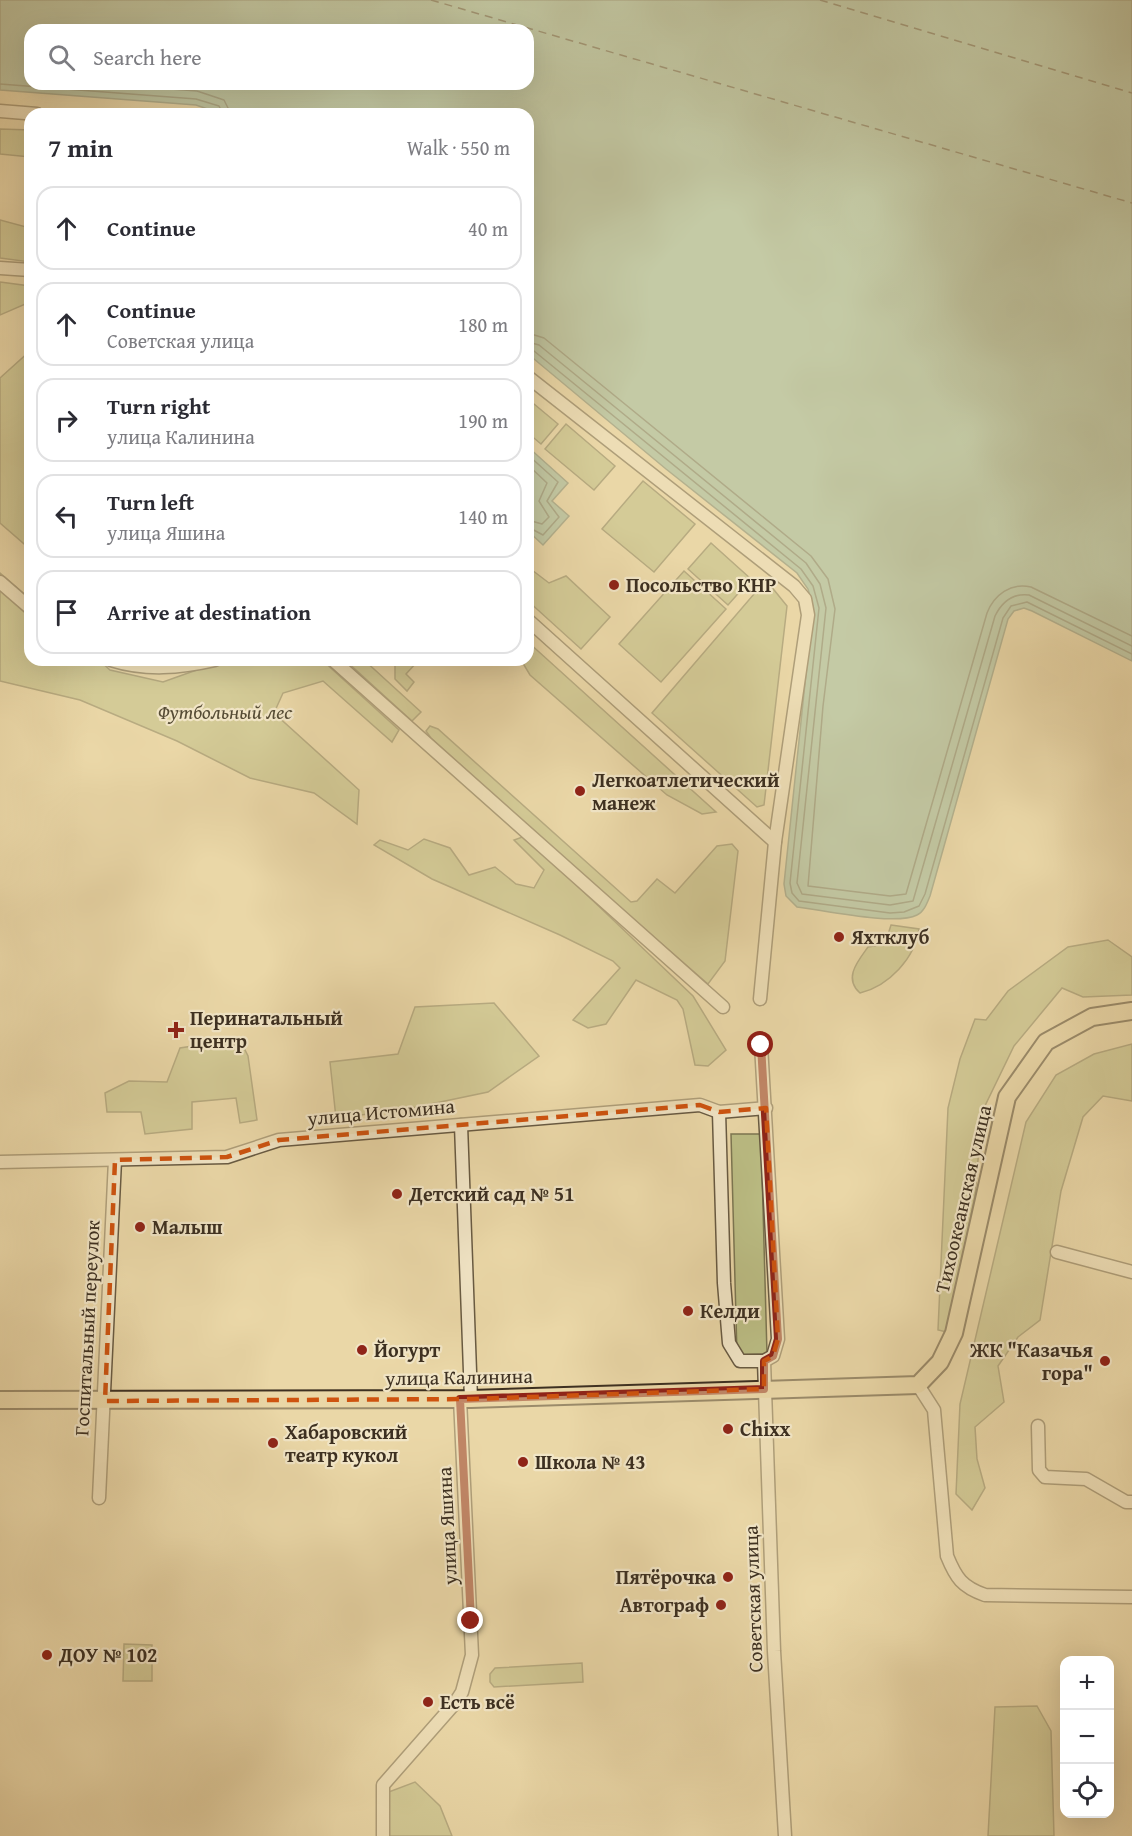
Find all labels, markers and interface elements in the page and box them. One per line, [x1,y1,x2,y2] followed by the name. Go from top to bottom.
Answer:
[24,24,534,90] search box
[45,41,78,74] icon: search
[93,41,202,73] text: Search here
[48,128,113,167] text: 7 min
[407,133,510,162] text: Walk · 550 m
[50,212,83,245] icon: ahead
[107,212,196,244] text: Continue
[468,214,508,243] text: 40 m
[107,294,196,326] text: Continue
[50,308,83,341] icon: ahead
[458,310,508,339] text: 180 m
[107,326,254,355] text: Советская улица
[107,390,210,422] text: Turn right
[50,404,83,437] icon: right
[458,406,508,435] text: 190 m
[107,422,255,451] text: улица Калинина
[107,486,194,518] text: Turn left
[50,500,83,533] icon: left
[458,502,508,531] text: 140 m
[107,518,225,547] text: улица Яшина
[626,570,776,599] place label: Посольство КНР
[607,578,621,592] marker: Посольство КНР
[50,596,83,629] icon: arrive
[107,596,311,628] text: Arrive at destination
[158,697,293,726] park label: Футбольный лес
[592,765,780,817] place label: Легкоатлетический манеж
[573,784,587,798] marker: Легкоатлетический манеж
[850,922,929,951] place label: Яхтклуб
[832,930,846,944] marker: Яхтклуб
[190,1003,343,1055] place label: Перинатальный центр
[167,1021,185,1039] marker: Перинатальный центр
[747,1031,773,1057] route start
[305,1091,456,1132] street label: улица Истомина
[927,1102,998,1296] street label: Тихоокеанская улица
[408,1179,575,1208] place label: Детский сад № 51
[390,1187,404,1201] marker: Детский сад № 51
[152,1212,223,1241] place label: Малыш
[66,1219,107,1437] street label: Госпитальный переулок
[133,1220,147,1234] marker: Малыш
[700,1296,760,1325] place label: Келди
[681,1304,695,1318] marker: Келди
[374,1335,441,1364] place label: Йогурт
[969,1335,1093,1387] place label: ЖК "Казачья гора"
[355,1343,369,1357] marker: Йогурт
[1098,1354,1112,1368] marker: ЖК "Казачья гора"
[384,1361,534,1392] street label: улица Калинина
[740,1414,791,1443] place label: Chixx
[285,1417,408,1469] place label: Хабаровский театр кукол
[721,1422,735,1436] marker: Chixx
[266,1436,280,1450] marker: Хабаровский театр кукол
[535,1447,646,1476] place label: Школа № 43
[516,1455,530,1469] marker: Школа № 43
[429,1466,464,1587] street label: улица Яшина
[735,1524,770,1673] street label: Советская улица
[616,1562,717,1591] place label: Пятёрочка
[721,1570,735,1584] marker: Пятёрочка
[620,1590,709,1619] place label: Автограф
[714,1598,728,1612] marker: Автограф
[457,1607,483,1633] route end
[58,1640,157,1669] place label: ДОУ № 102
[40,1648,54,1662] marker: ДОУ № 102
[1060,1656,1114,1818] map controls
[1060,1656,1114,1710] button: +
[440,1687,515,1716] place label: Есть всё
[421,1695,435,1709] marker: Есть всё
[1060,1710,1114,1764] button: −
[1060,1764,1114,1818] button: locate

